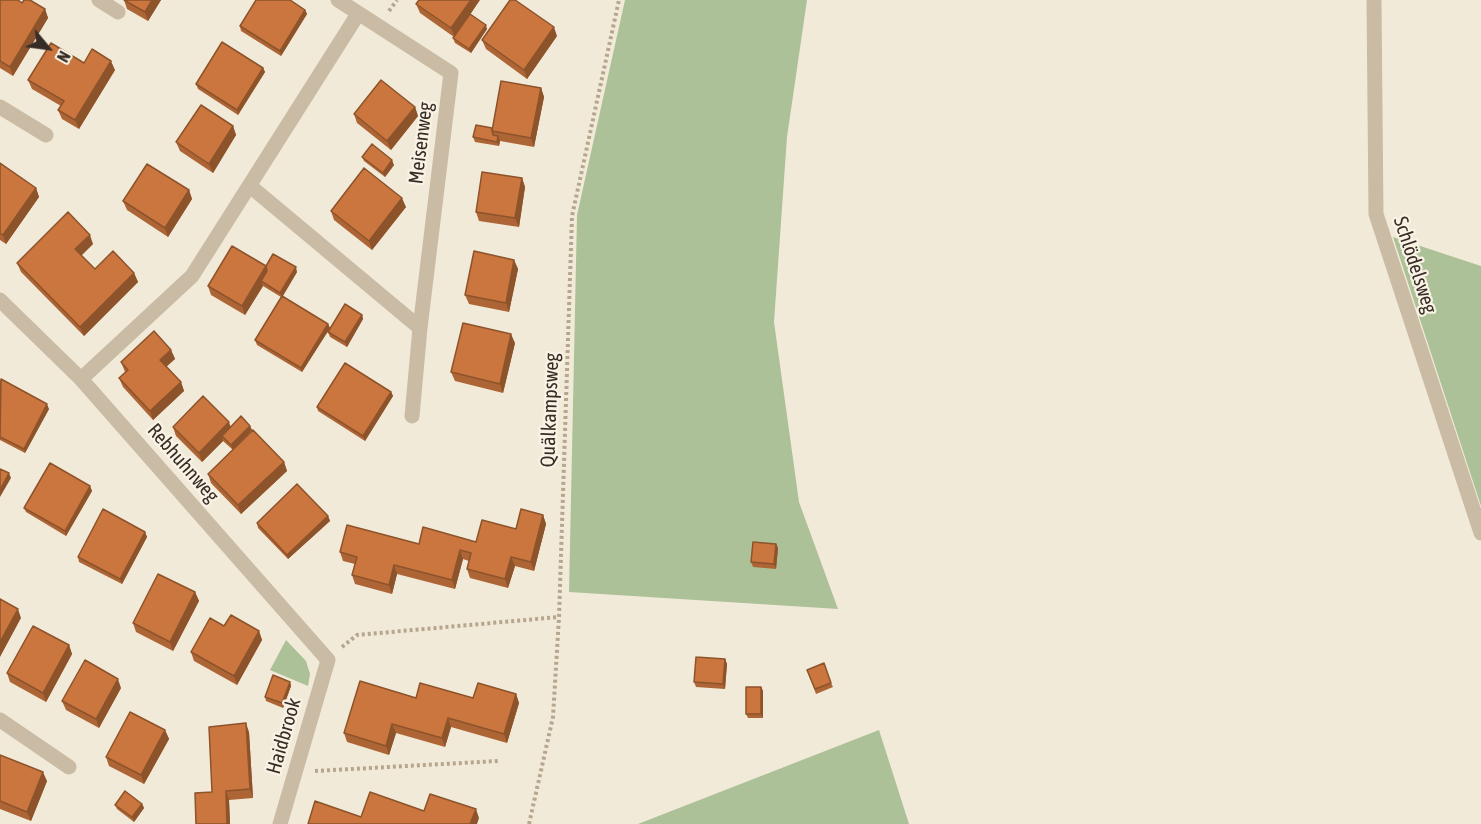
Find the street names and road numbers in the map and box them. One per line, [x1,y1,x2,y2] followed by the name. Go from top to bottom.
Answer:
[404,101,438,185] street label: Meisenweg
[1388,214,1442,316] street label: Schlödelsweg
[536,352,564,468] street label: Quälkampsweg
[142,419,224,507] street label: Rebhuhnweg
[262,695,306,777] street label: Haidbrook

